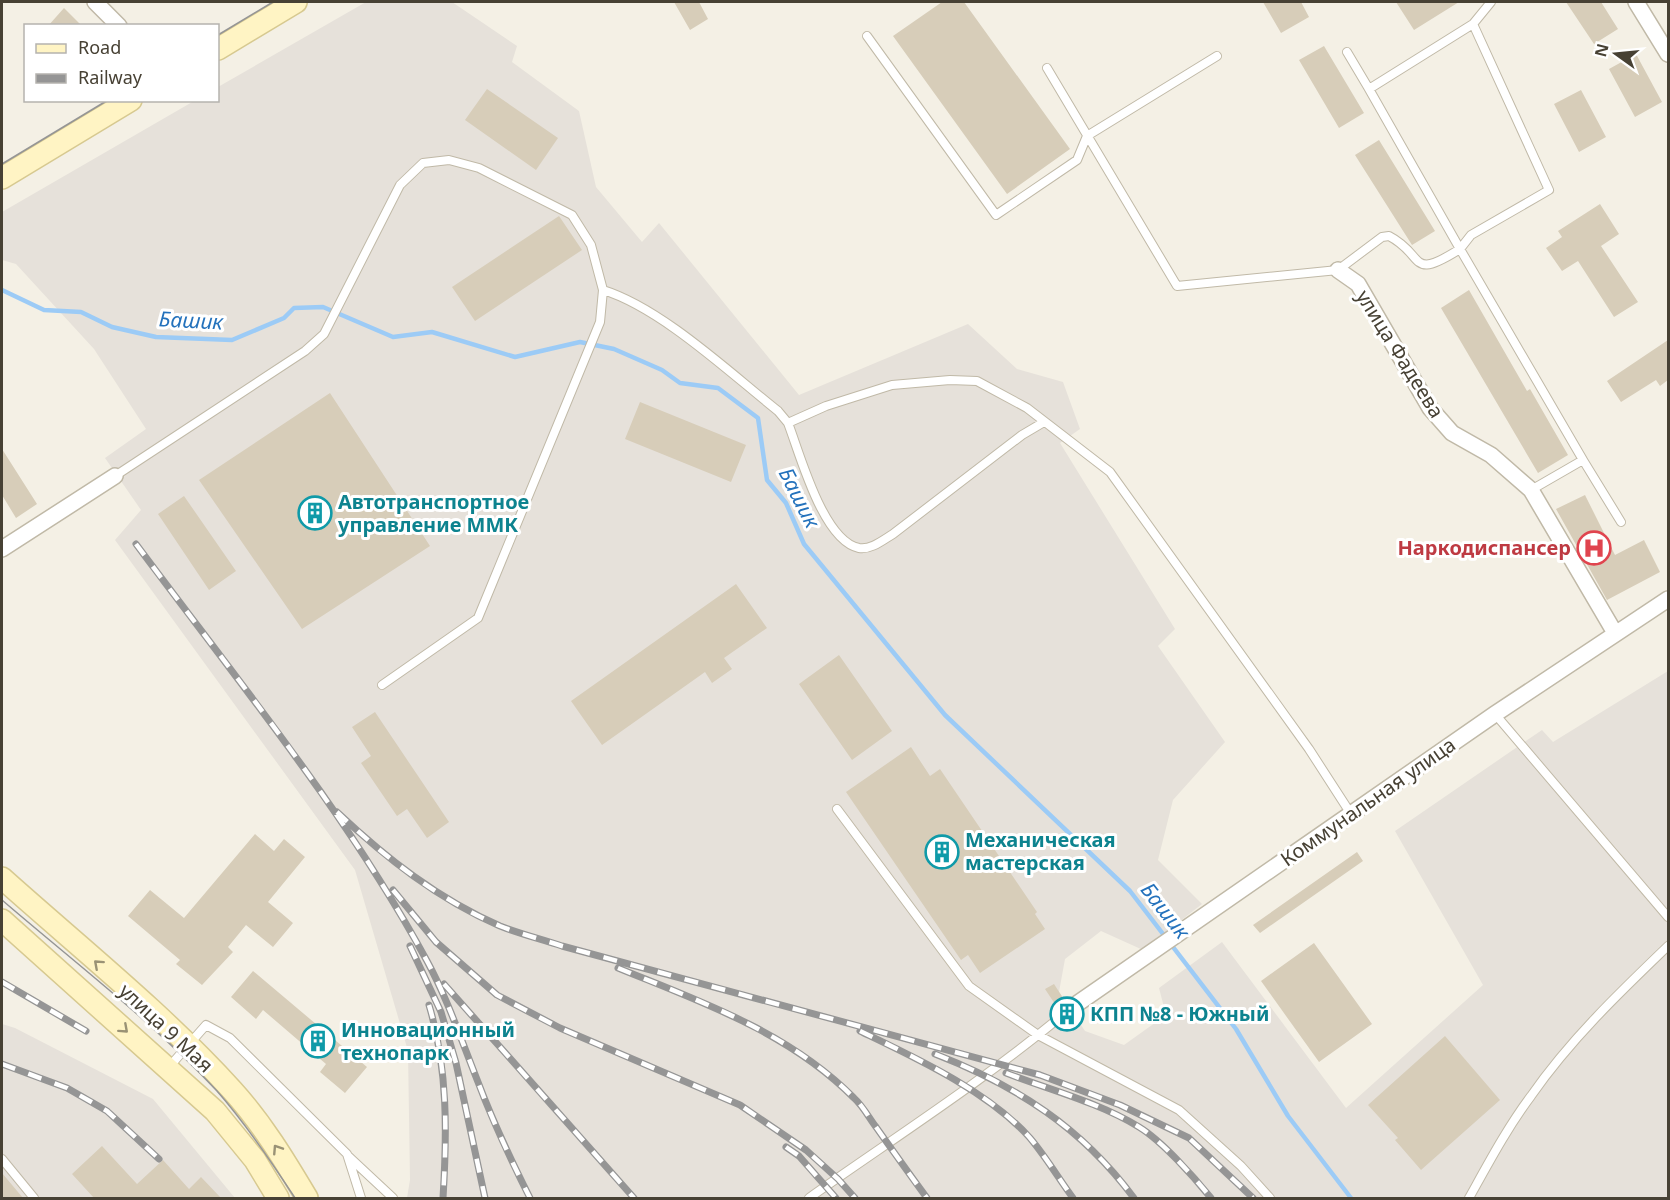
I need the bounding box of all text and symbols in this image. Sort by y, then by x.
legend [24,24,219,102]
north arrow [1586,24,1646,84]
text: Road [78,35,121,59]
text: N [1589,41,1614,59]
text: Railway [78,65,143,89]
street label: улица Фадеева [1350,285,1451,423]
water label: Башик [158,304,225,336]
water label: Башик [773,463,828,534]
place label: Автотранспортное управление ММК [337,488,529,538]
building icon: Автотранспортное управление ММК [297,495,333,531]
hospital icon: Наркодиспансер [1576,530,1612,566]
place label: Наркодиспансер [1397,534,1571,561]
street label: Коммунальная улица [1275,731,1461,872]
place label: Механическая мастерская [965,826,1116,876]
building icon: Механическая мастерская [924,834,960,870]
water label: Башик [1135,876,1197,945]
one-way arrow [94,960,104,971]
street label: улица 9 Мая [113,977,219,1078]
building icon: КПП №8 - Южный [1049,996,1085,1032]
place label: КПП №8 - Южный [1090,1000,1269,1027]
place label: Инновационный технопарк [341,1016,515,1066]
one-way arrow [117,1022,128,1033]
building icon: Инновационный технопарк [300,1023,336,1059]
one-way arrow [273,1144,284,1155]

